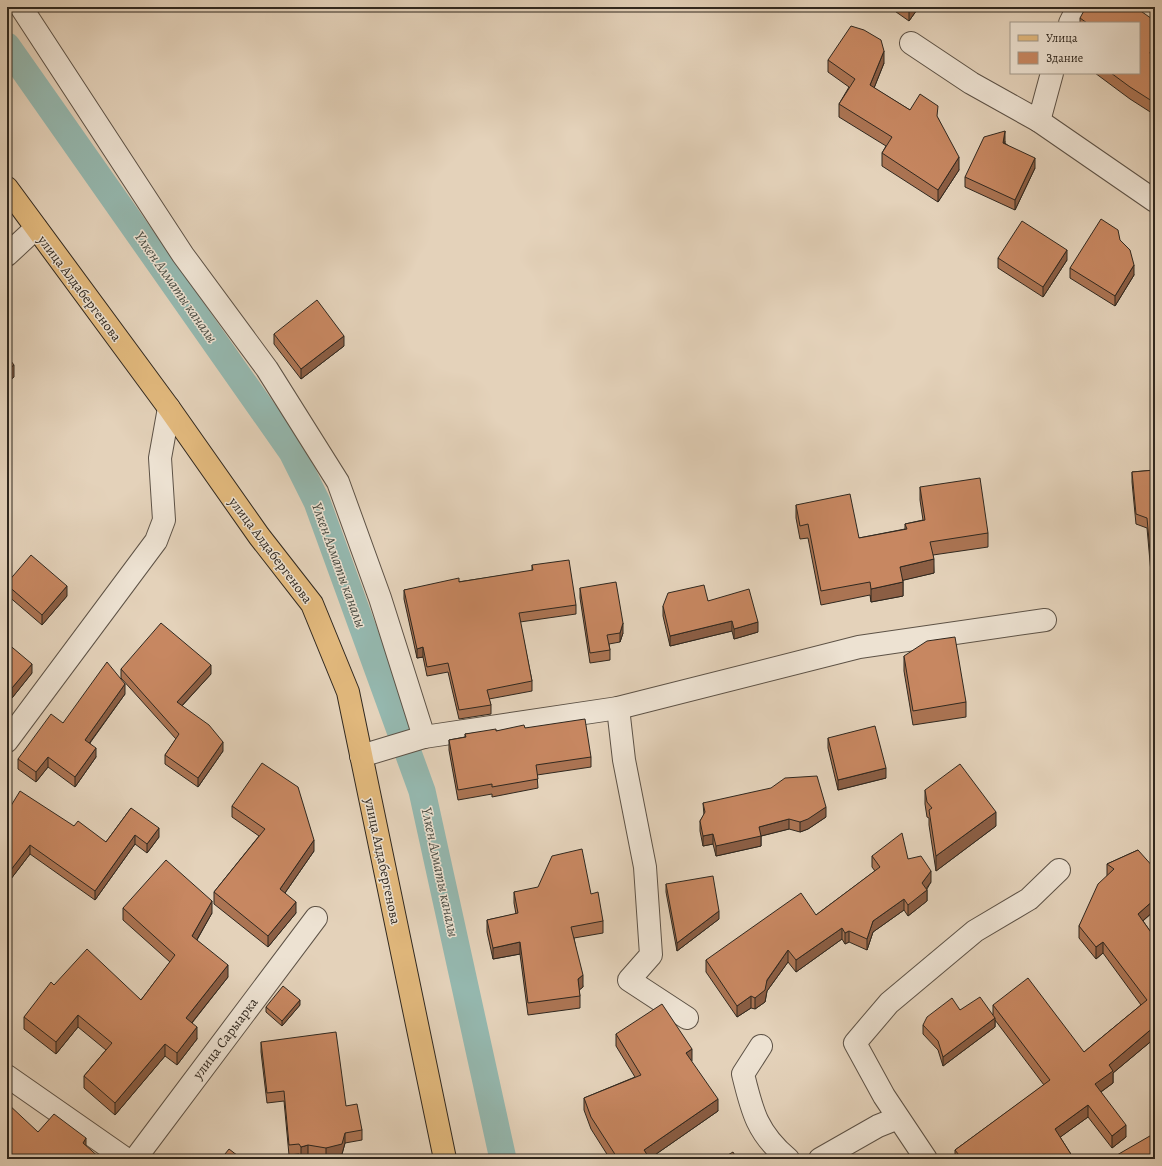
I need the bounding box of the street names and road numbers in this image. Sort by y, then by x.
street label: улица Алдабергенова [33,230,126,346]
street label: улица Алдабергенова [224,492,317,608]
street label: улица Алдабергенова [360,795,405,927]
street label: улица Сарыарка [188,993,263,1084]

